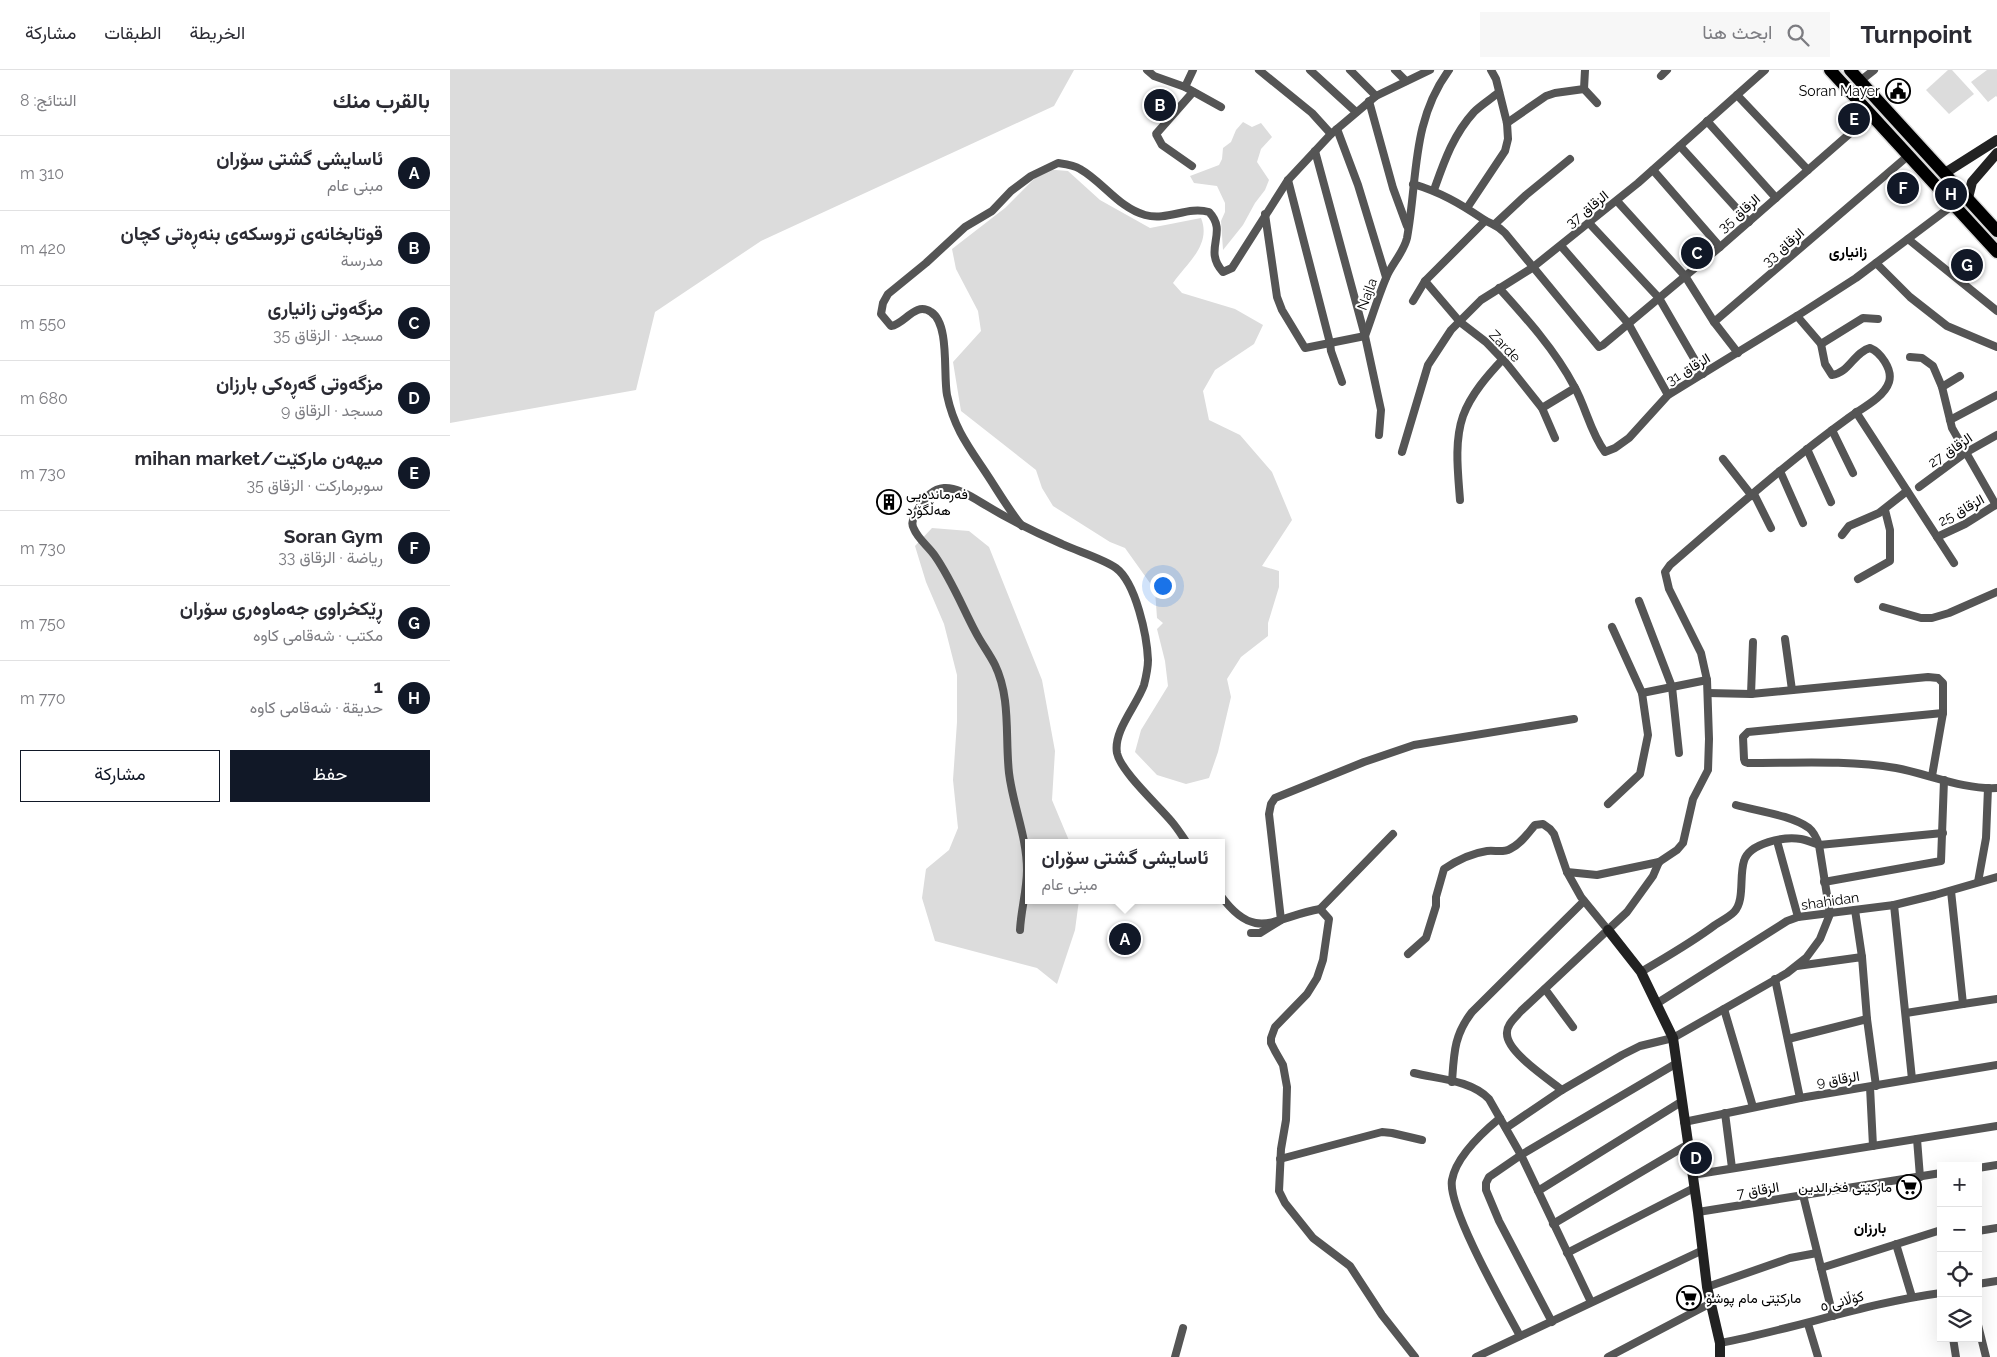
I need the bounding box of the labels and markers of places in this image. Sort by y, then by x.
public building icon: Soran Mayer [1885,78,1911,104]
place label: Soran Mayer [1799,83,1880,99]
pin: B [1144,86,1176,124]
pin: E [1838,100,1870,138]
pin: F [1887,169,1919,207]
pin: H [1935,175,1967,213]
pin: C [1681,234,1713,272]
pin: G [1951,246,1983,284]
place label: فەرماندەیی هەڵگۆرد [906,486,968,519]
building icon: فەرماندەیی هەڵگۆرد [876,489,902,515]
pin: A [1109,920,1141,958]
pin: D [1680,1139,1712,1177]
supermarket icon: مارکێتی فخرالدین [1896,1174,1922,1200]
place label: مارکێتی فخرالدین [1798,1179,1892,1196]
supermarket icon: مارکێتی مام پوشۆ [1676,1285,1702,1311]
place label: مارکێتی مام پوشۆ [1706,1290,1801,1308]

